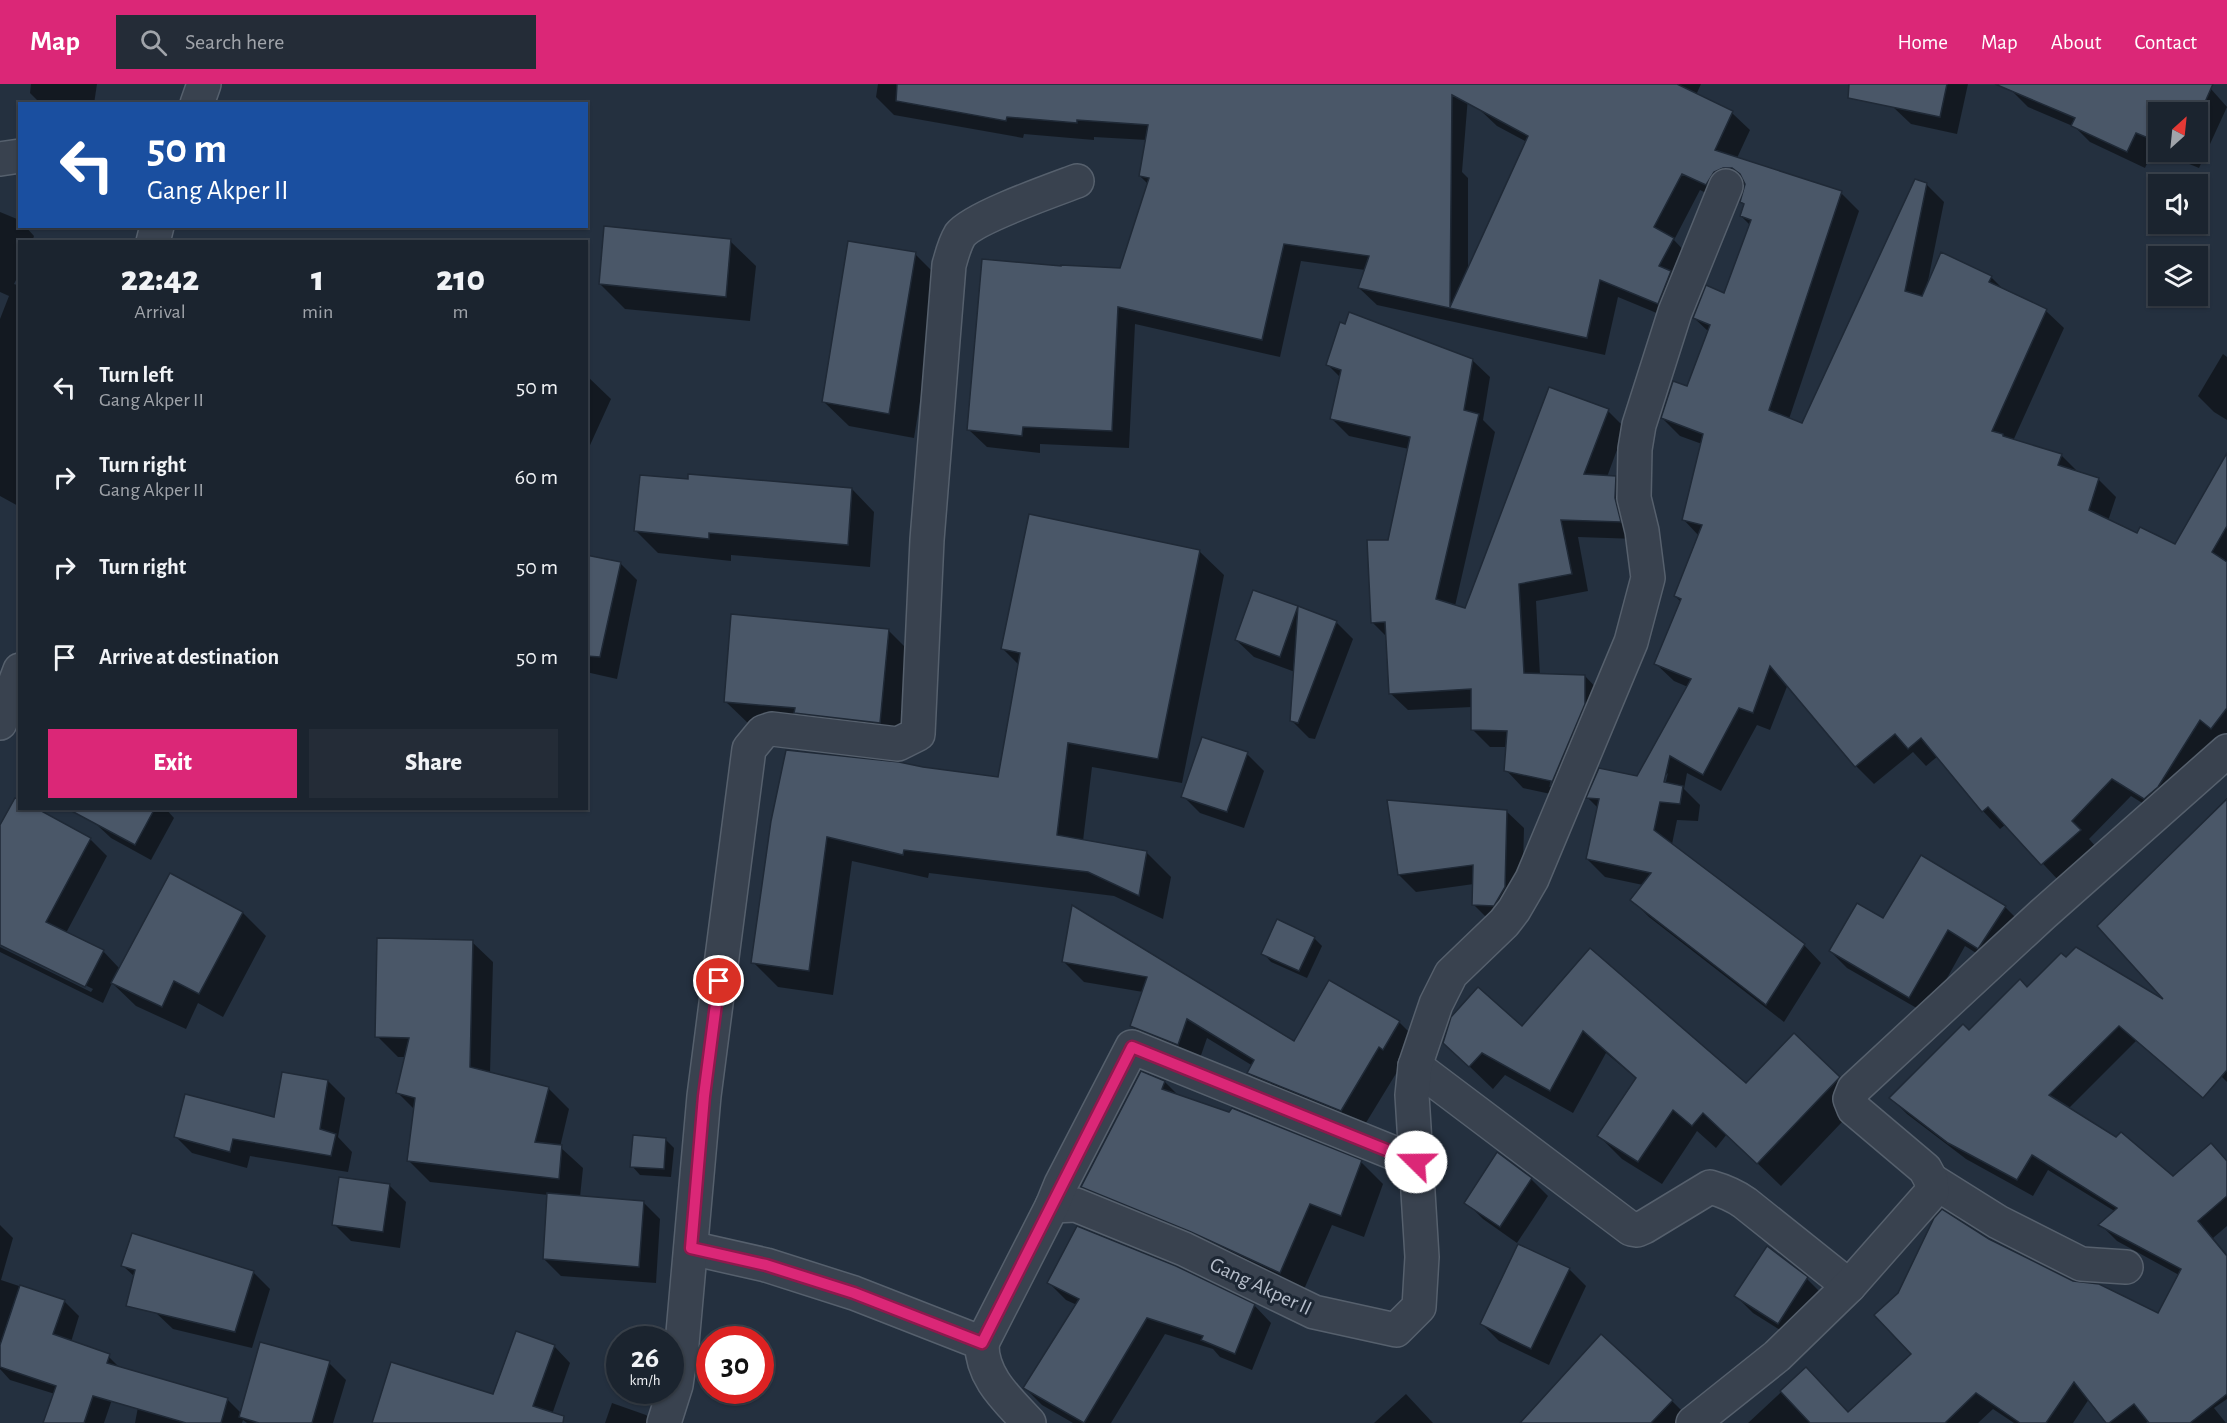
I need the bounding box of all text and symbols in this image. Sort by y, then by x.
search box [116,15,536,69]
icon: search [137,26,170,59]
text: Map [30,28,80,56]
text: Search here [185,31,284,53]
text: Home [1897,32,1948,53]
text: Map [1981,32,2018,53]
text: About [2051,32,2101,53]
text: Contact [2134,32,2197,53]
north arrow [2148,102,2208,162]
map controls [2148,102,2208,306]
icon: left [48,126,126,204]
text: 50 m [147,128,227,170]
button: sound [2148,174,2208,234]
text: Gang Akper II [147,177,288,204]
button: layers [2148,246,2208,306]
text: 22:42 [121,261,199,297]
text: 1 [311,261,324,297]
text: 210 [436,261,485,297]
text: Arrival [134,302,186,322]
text: min [302,302,333,322]
text: m [453,302,469,322]
text: Turn left [99,364,173,386]
icon: left [48,371,81,404]
text: 50 m [516,376,558,398]
text: Gang Akper II [99,390,204,410]
text: Turn right [99,454,186,476]
icon: right [48,461,81,494]
text: 60 m [515,466,558,488]
text: Gang Akper II [99,480,204,500]
icon: right [48,551,81,584]
text: Turn right [99,556,186,578]
text: 50 m [516,556,558,578]
icon: arrive [48,641,81,674]
text: Arrive at destination [99,646,279,668]
text: 50 m [516,646,558,668]
button: Exit [48,729,297,798]
button: Share [309,729,558,798]
pin [693,955,744,1006]
icon: arrive [702,964,735,997]
position arrow [1384,1130,1448,1194]
street label: Gang Akper II [1207,1254,1315,1319]
speed limit sign: 30 [696,1326,774,1404]
text: 26 [631,1343,659,1373]
text: km/h [630,1373,660,1388]

